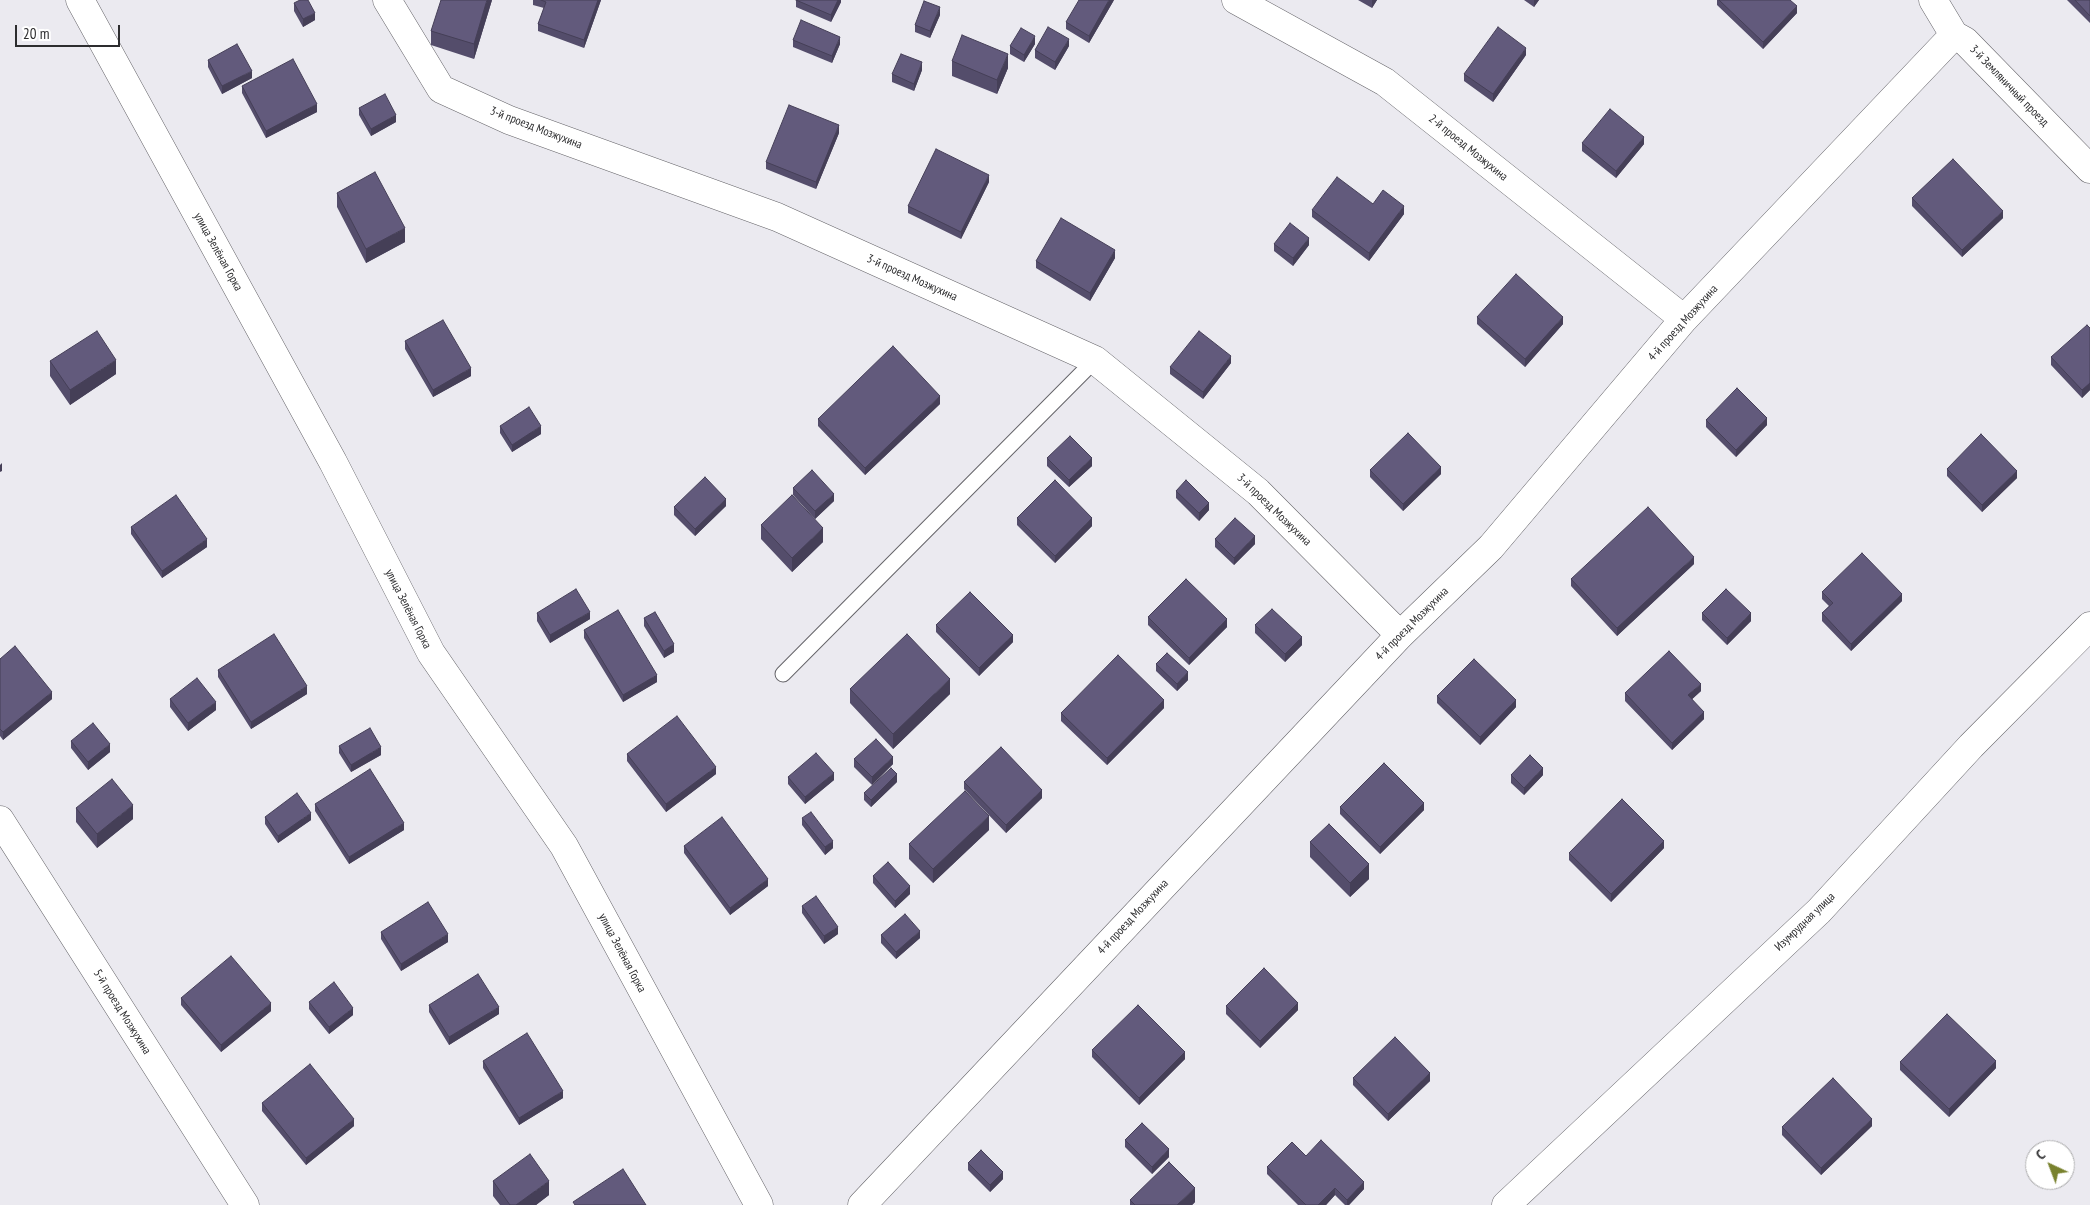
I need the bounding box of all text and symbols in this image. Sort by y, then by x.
scale bar [18,15,122,47]
text: 20 m [23,24,49,43]
street label: 3-й Земляничный проезд [1967,42,2051,130]
street label: 3-й проезд Мозжухина [488,104,584,152]
street label: 2-й проезд Мозжухина [1426,112,1510,184]
street label: улица Зелёная Горка [191,210,245,294]
street label: 3-й проезд Мозжухина [865,252,959,304]
street label: 4-й проезд Мозжухина [1645,282,1721,364]
street label: 3-й проезд Мозжухина [1234,471,1314,549]
street label: улица Зелёная Горка [382,567,434,651]
street label: 4-й проезд Мозжухина [1372,584,1452,664]
street label: 4-й проезд Мозжухина [1094,876,1172,958]
street label: Изумрудная улица [1772,890,1838,954]
street label: улица Зелёная Горка [595,911,649,995]
street label: 5-й проезд Мозжухина [90,967,154,1057]
north arrow [2025,1140,2075,1190]
text: С [2032,1146,2049,1164]

